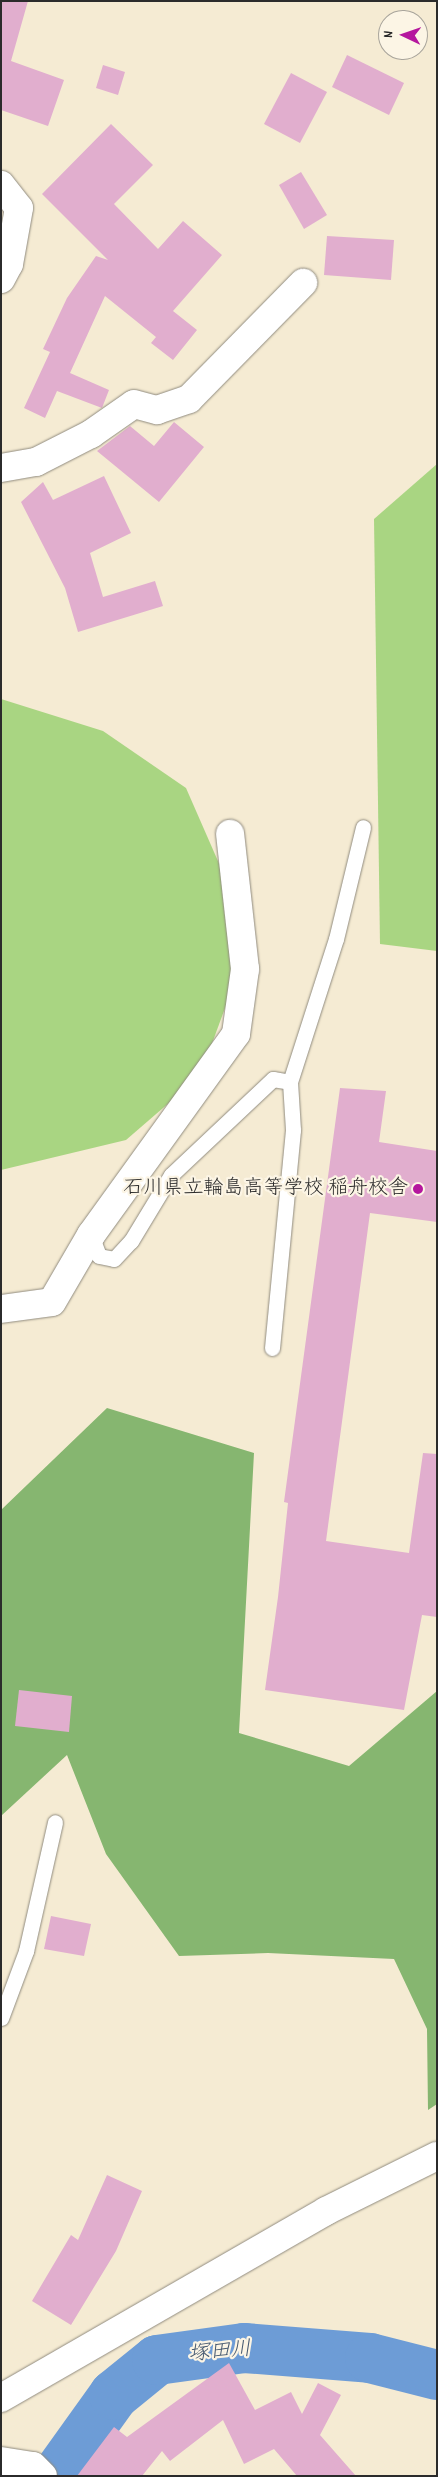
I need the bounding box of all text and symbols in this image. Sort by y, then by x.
north arrow [378,10,428,60]
text: N [379,30,399,38]
place label: 石川県立輪島高等学校 稲舟校舎 [123,1177,408,1201]
marker: 石川県立輪島高等学校 稲舟校舎 [412,1183,424,1195]
water label: 塚田川 [188,2338,252,2368]

